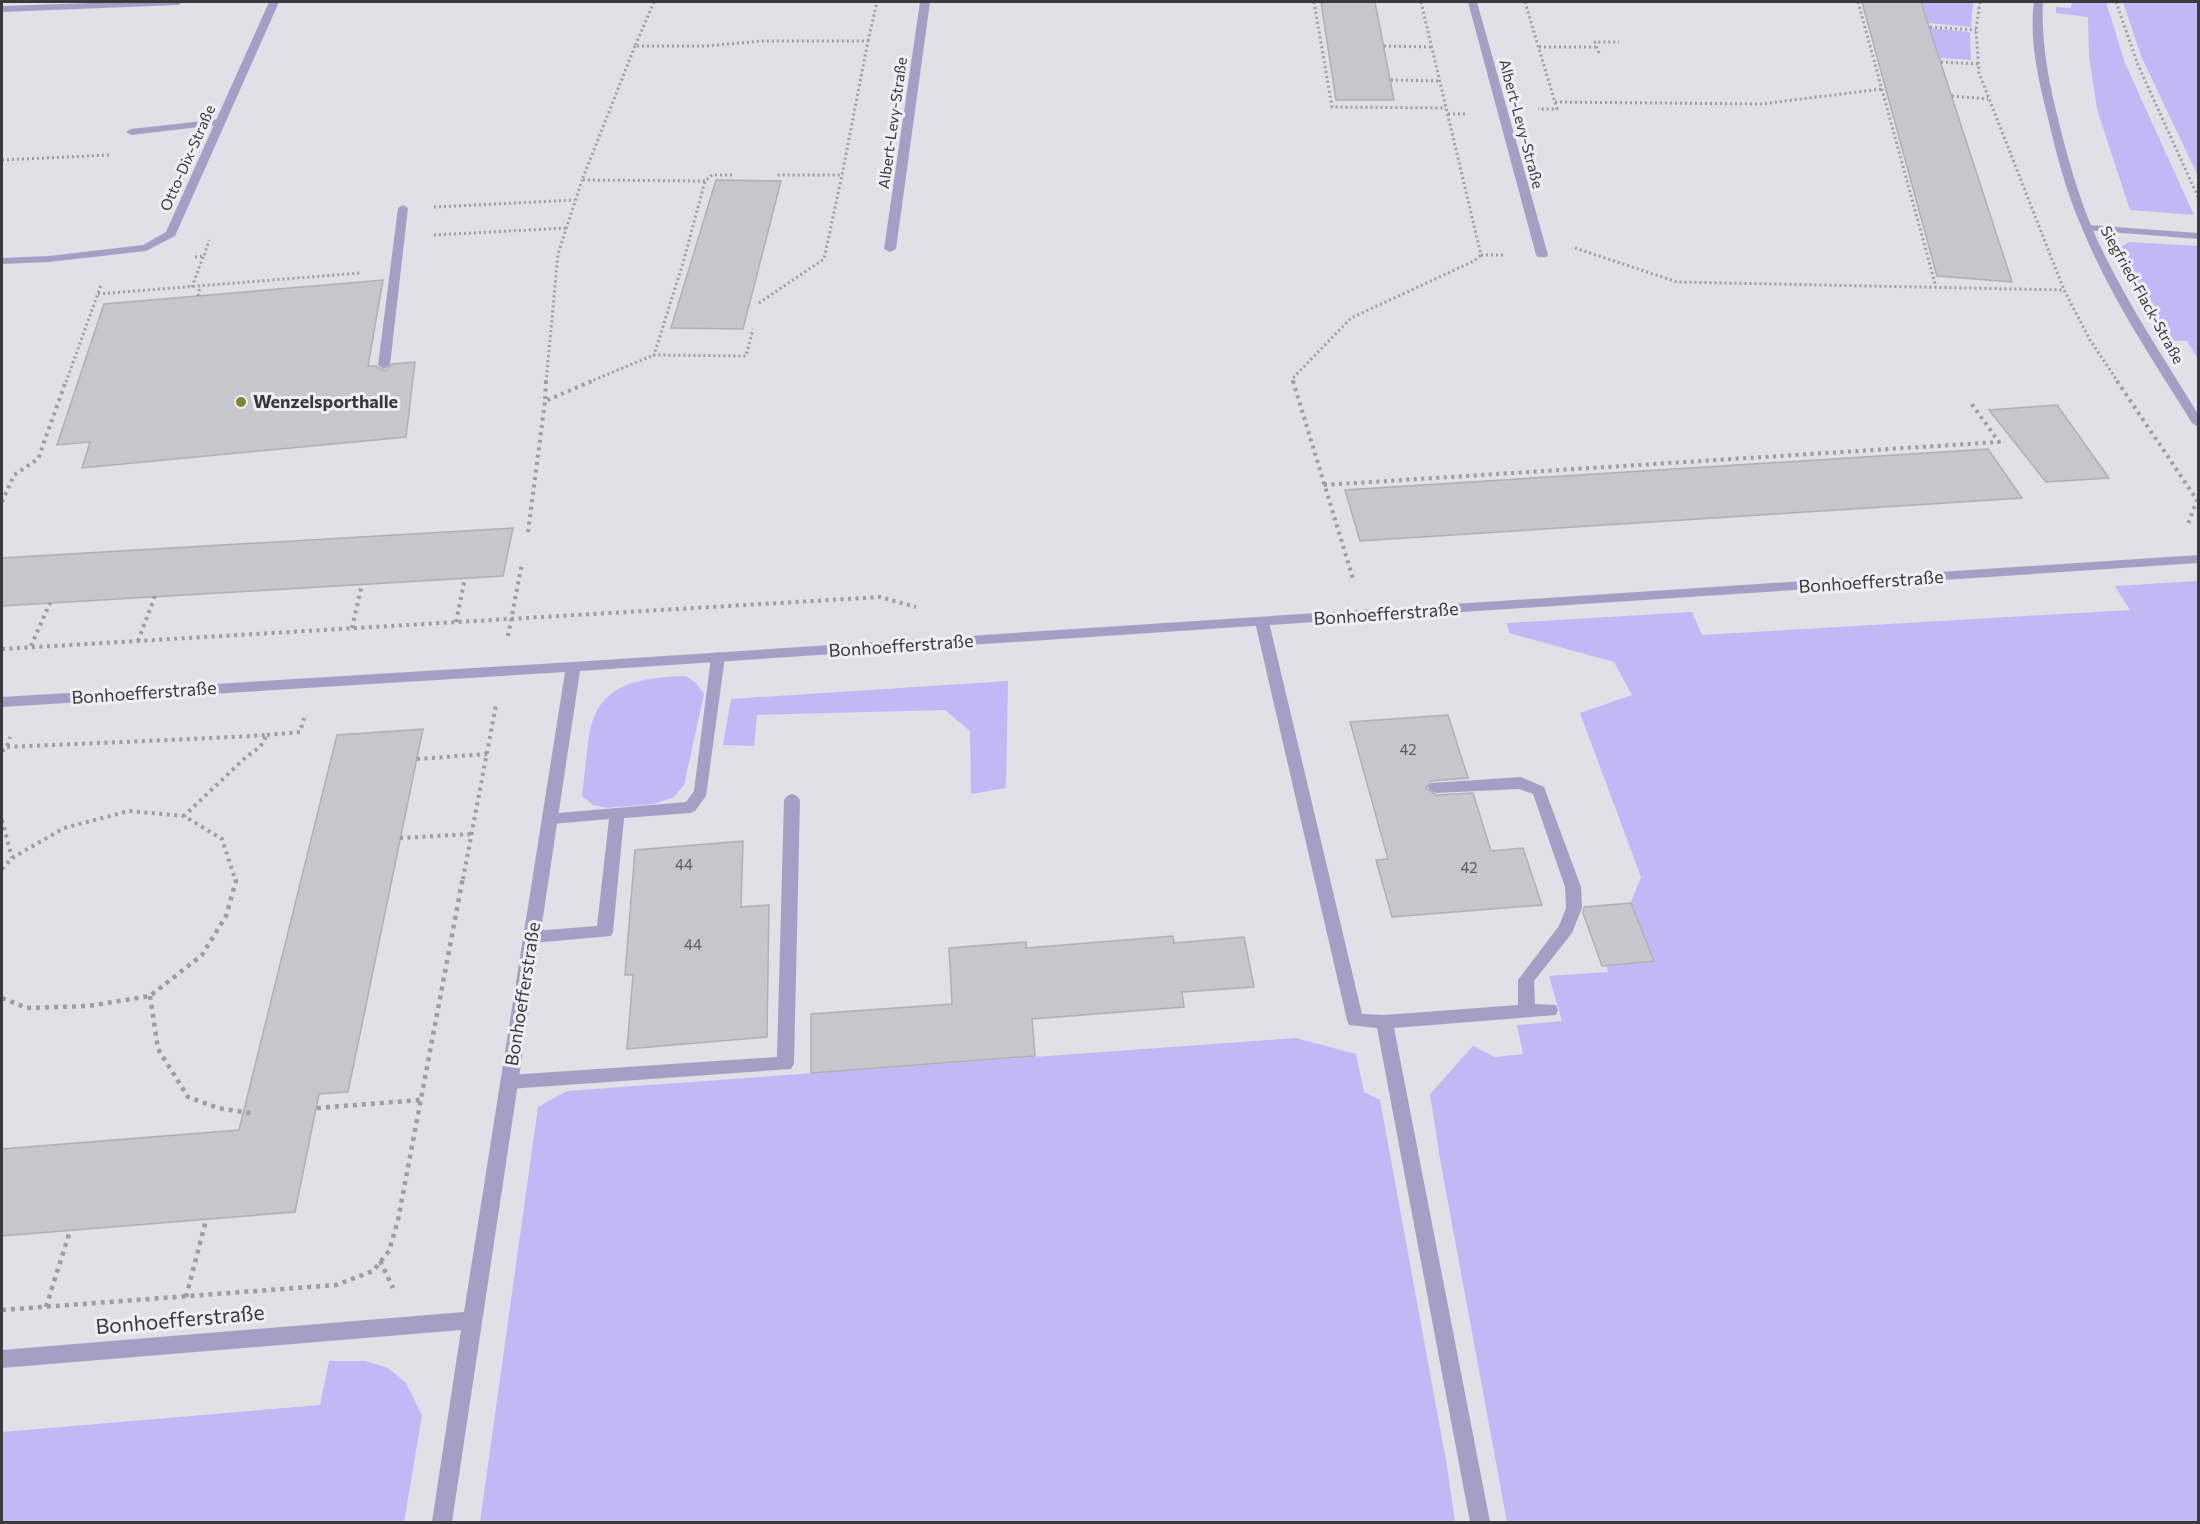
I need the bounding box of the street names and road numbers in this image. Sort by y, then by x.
street label: Albert-Levy-Straße [874,56,910,190]
street label: Albert-Levy-Straße [1496,57,1548,190]
street label: Otto-Dix-Straße [156,102,219,213]
street label: Siegfried-Flack-Straße [2097,222,2188,367]
street label: Bonhoefferstraße [1798,565,1944,597]
street label: Bonhoefferstraße [1313,597,1459,629]
street label: Bonhoefferstraße [828,629,974,661]
street label: Bonhoefferstraße [71,676,217,708]
street label: Bonhoefferstraße [500,920,544,1067]
street label: Bonhoefferstraße [94,1299,265,1338]

